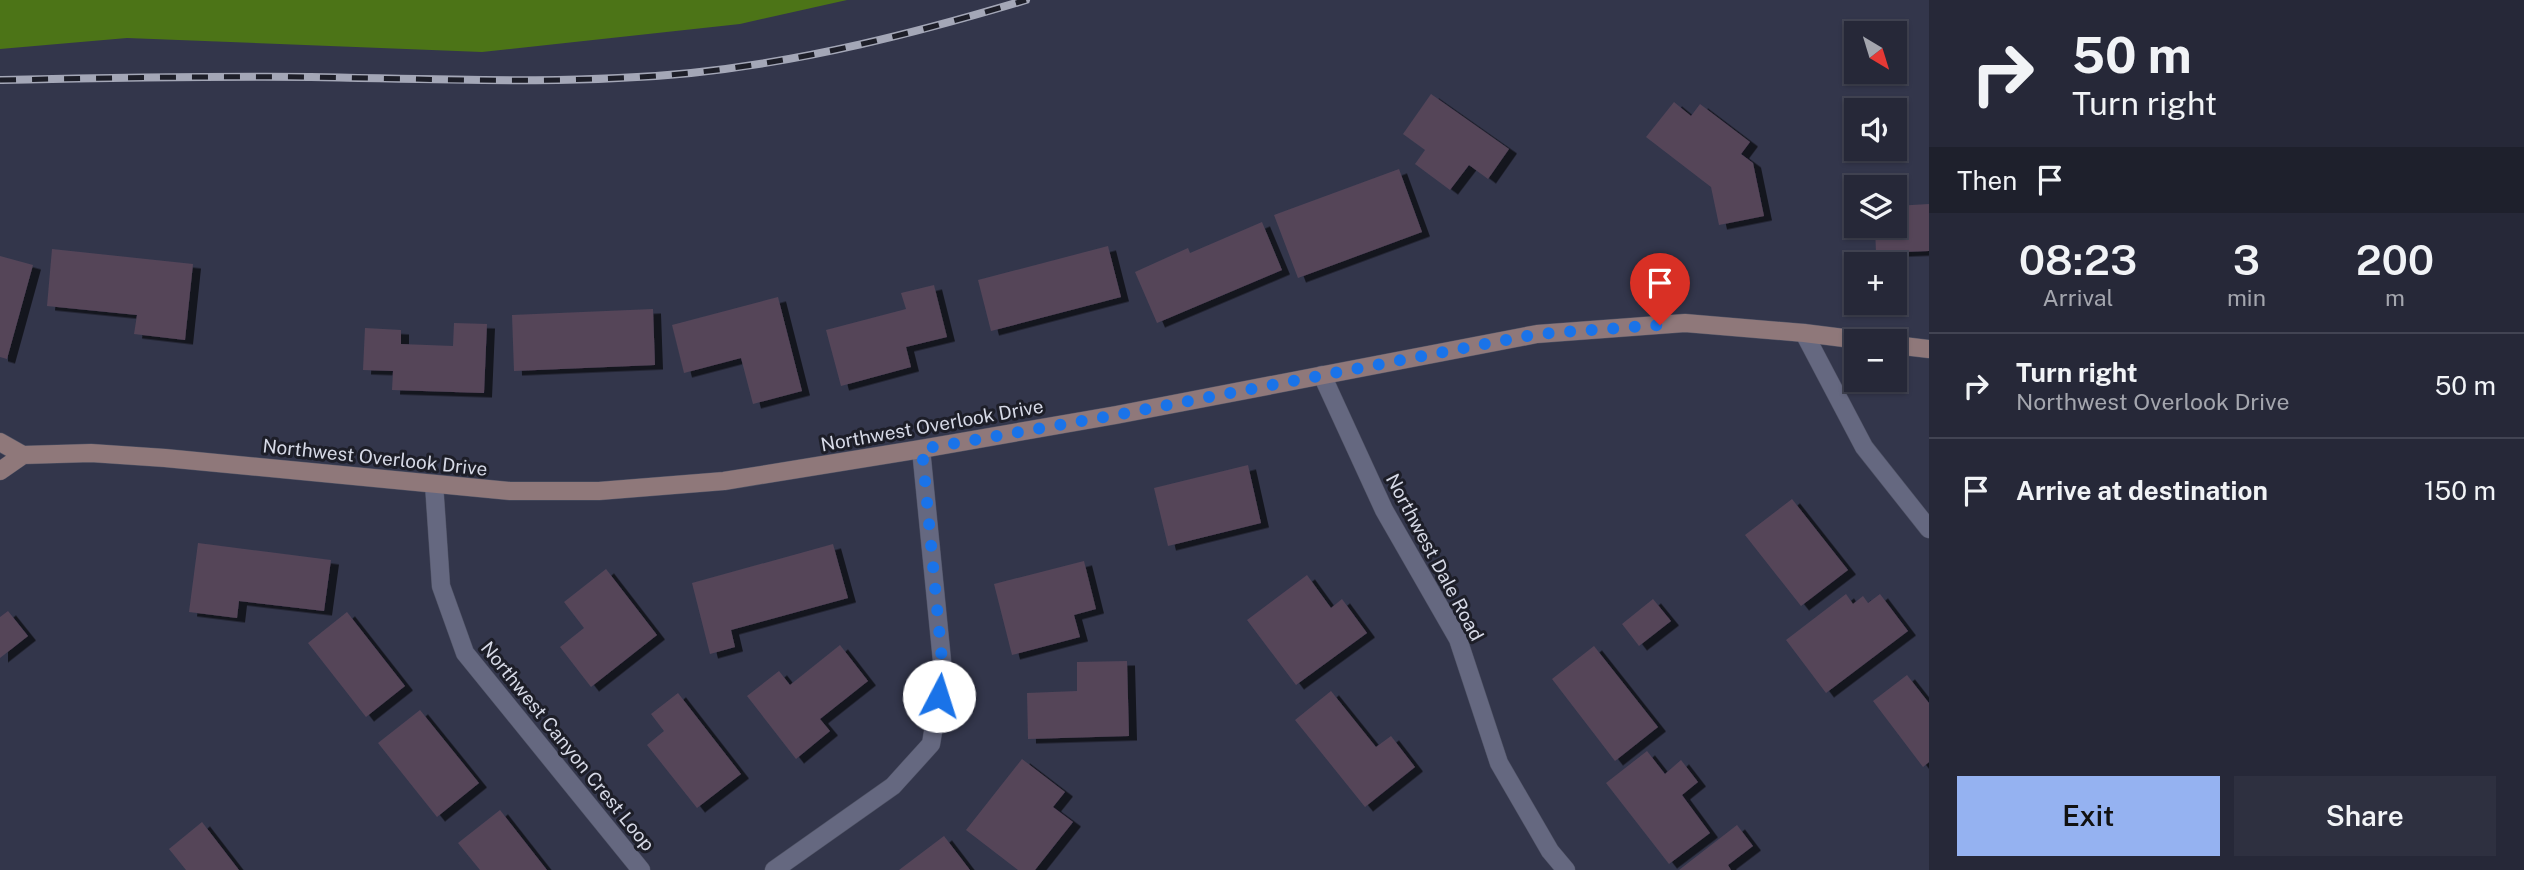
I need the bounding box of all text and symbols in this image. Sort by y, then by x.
north arrow [1844,21,1908,84]
map controls [1844,21,1907,392]
text: 50 m [2072,26,2192,84]
icon: right [1957,28,2048,119]
text: Turn right [2072,85,2217,122]
button: sound [1844,98,1907,161]
icon: arrive [2031,161,2069,199]
text: Then [1957,165,2017,196]
button: layers [1844,175,1907,238]
text: 08:23 [2019,235,2137,284]
text: 3 [2233,235,2260,284]
text: 200 [2356,235,2434,284]
button: + [1844,252,1907,315]
pin [1630,253,1690,325]
icon: arrive [1641,264,1679,302]
text: Arrival [2042,284,2113,311]
text: min [2227,284,2266,311]
text: m [2385,284,2405,311]
button: − [1844,329,1907,392]
text: Turn right [2016,357,2138,388]
icon: right [1957,367,1995,405]
text: 50 m [2435,370,2496,401]
text: Northwest Overlook Drive [2016,388,2289,415]
street label: Northwest Overlook Drive [819,395,1045,455]
street label: Northwest Overlook Drive [262,434,488,480]
street label: Northwest Dale Road [1382,470,1488,644]
icon: arrive [1957,472,1995,510]
text: Arrive at destination [2016,475,2268,506]
text: 150 m [2424,475,2496,506]
street label: Northwest Canyon Crest Loop [477,637,659,855]
position arrow [902,659,976,733]
button: Exit [1957,776,2220,856]
button: Share [2234,776,2496,856]

